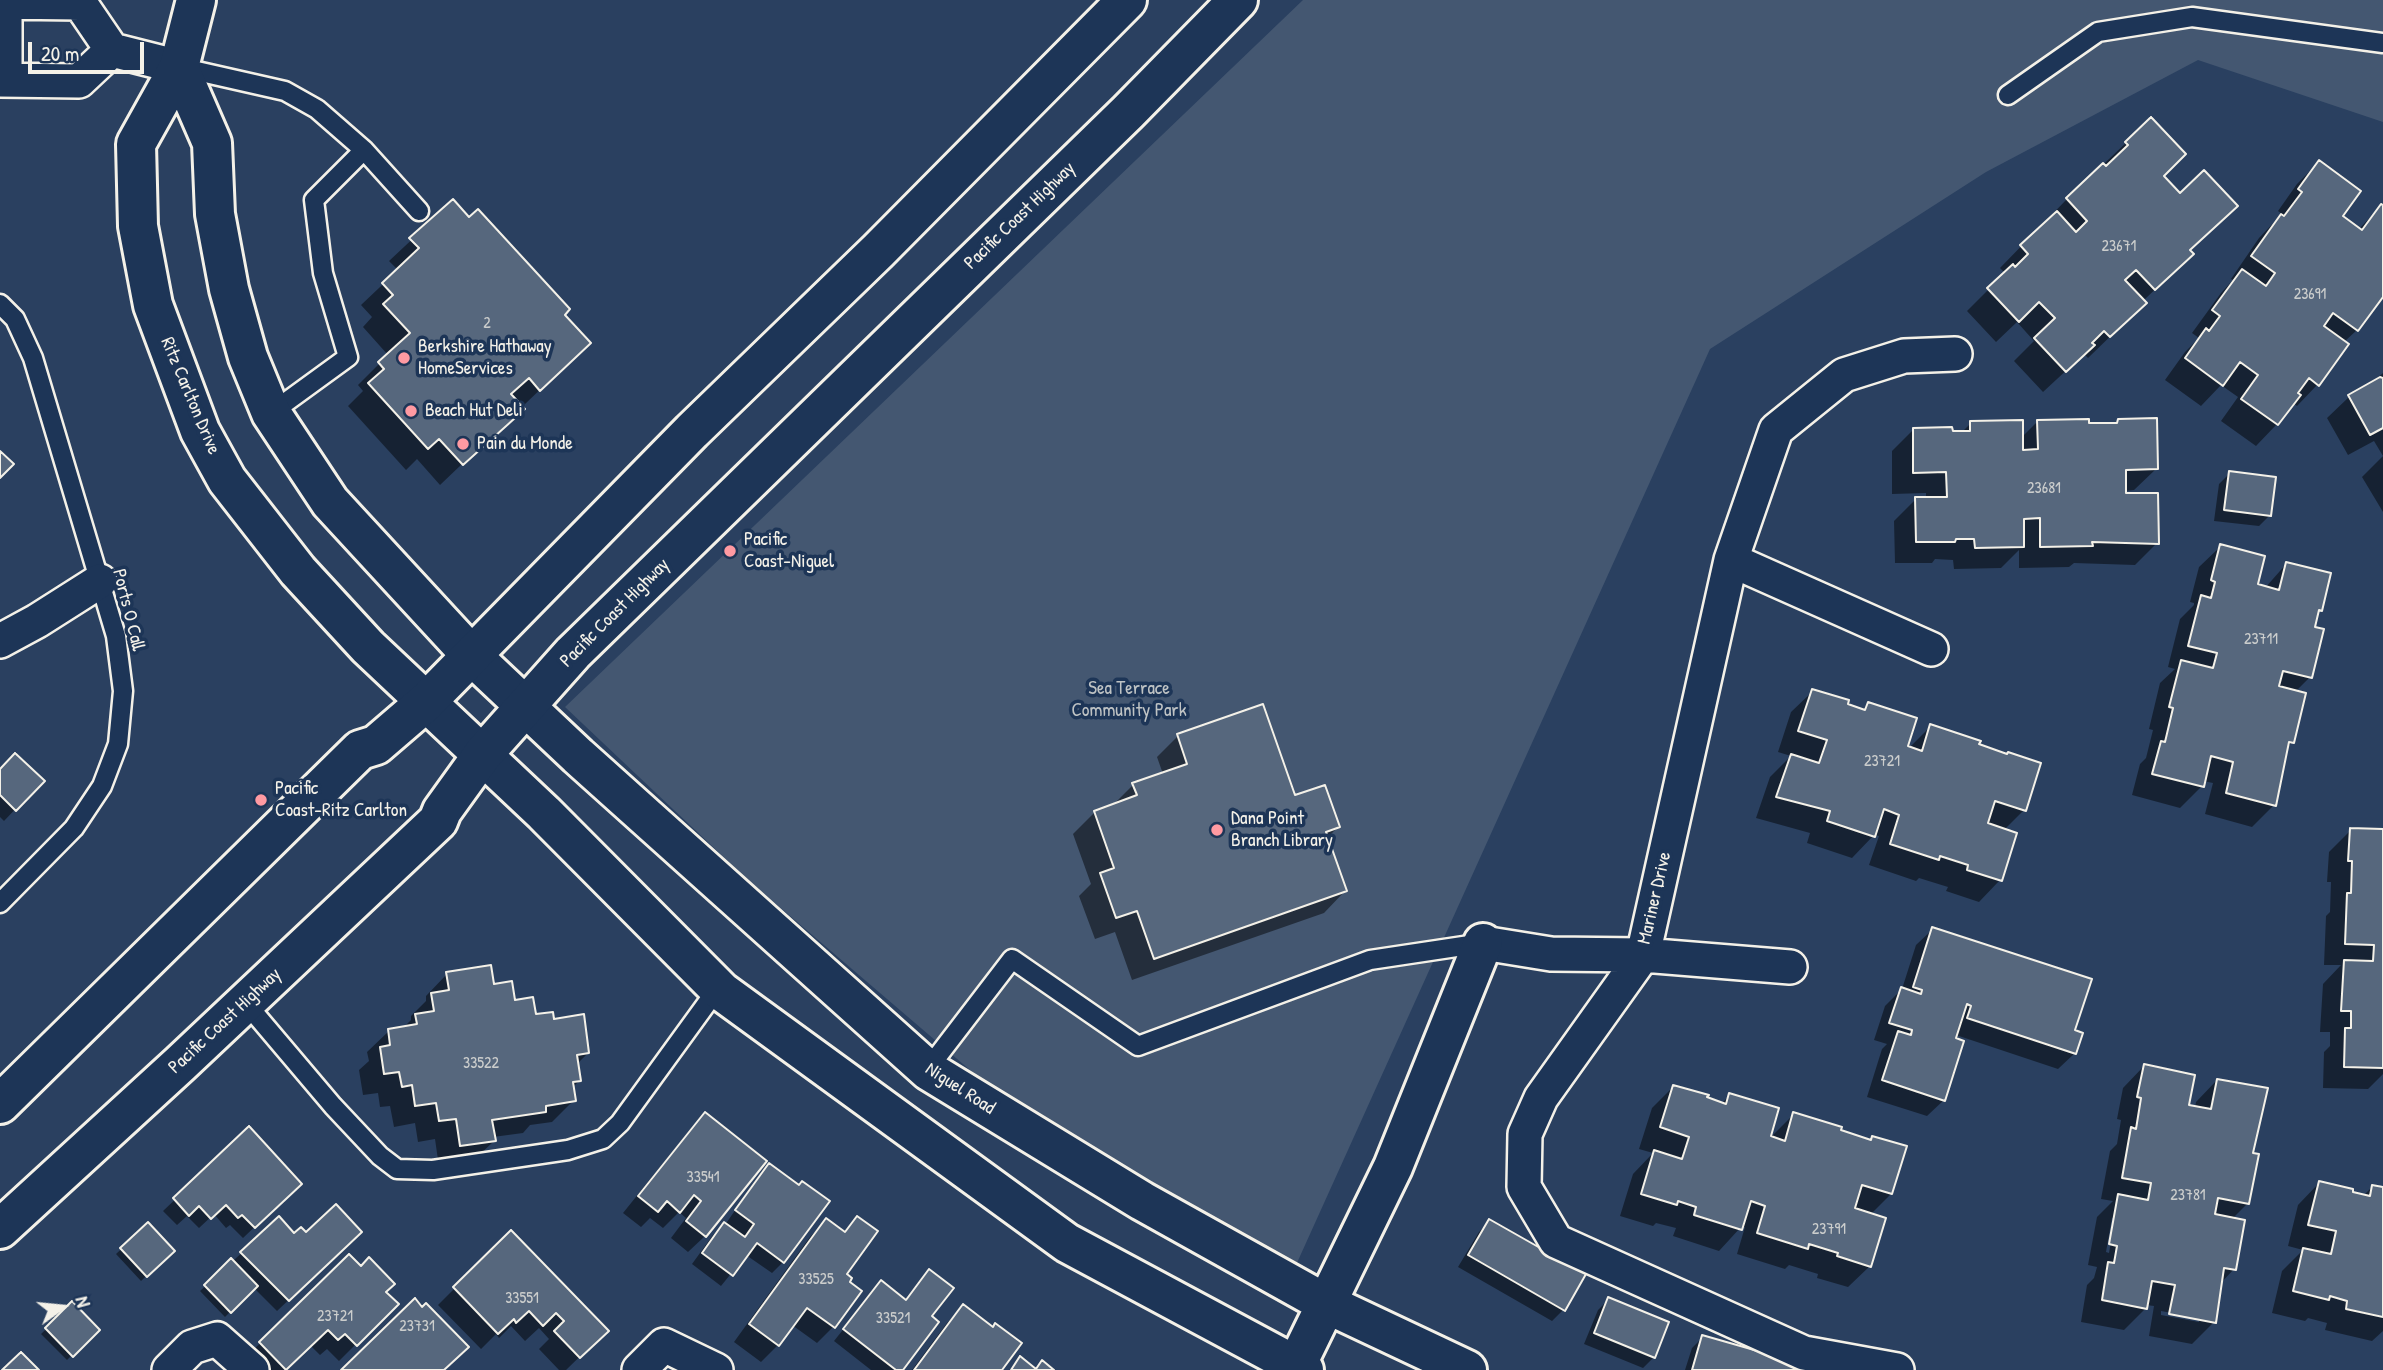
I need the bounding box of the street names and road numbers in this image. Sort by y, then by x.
street label: Pacific Coast Highway [960,157,1080,275]
street label: Ritz Carlton Drive [155,334,225,458]
street label: Pacific Coast Highway [556,554,674,672]
street label: Ports O Call [107,567,149,653]
street label: Mariner Drive [1633,850,1677,946]
street label: Pacific Coast Highway [164,963,286,1079]
street label: Niguel Road [921,1058,999,1120]

